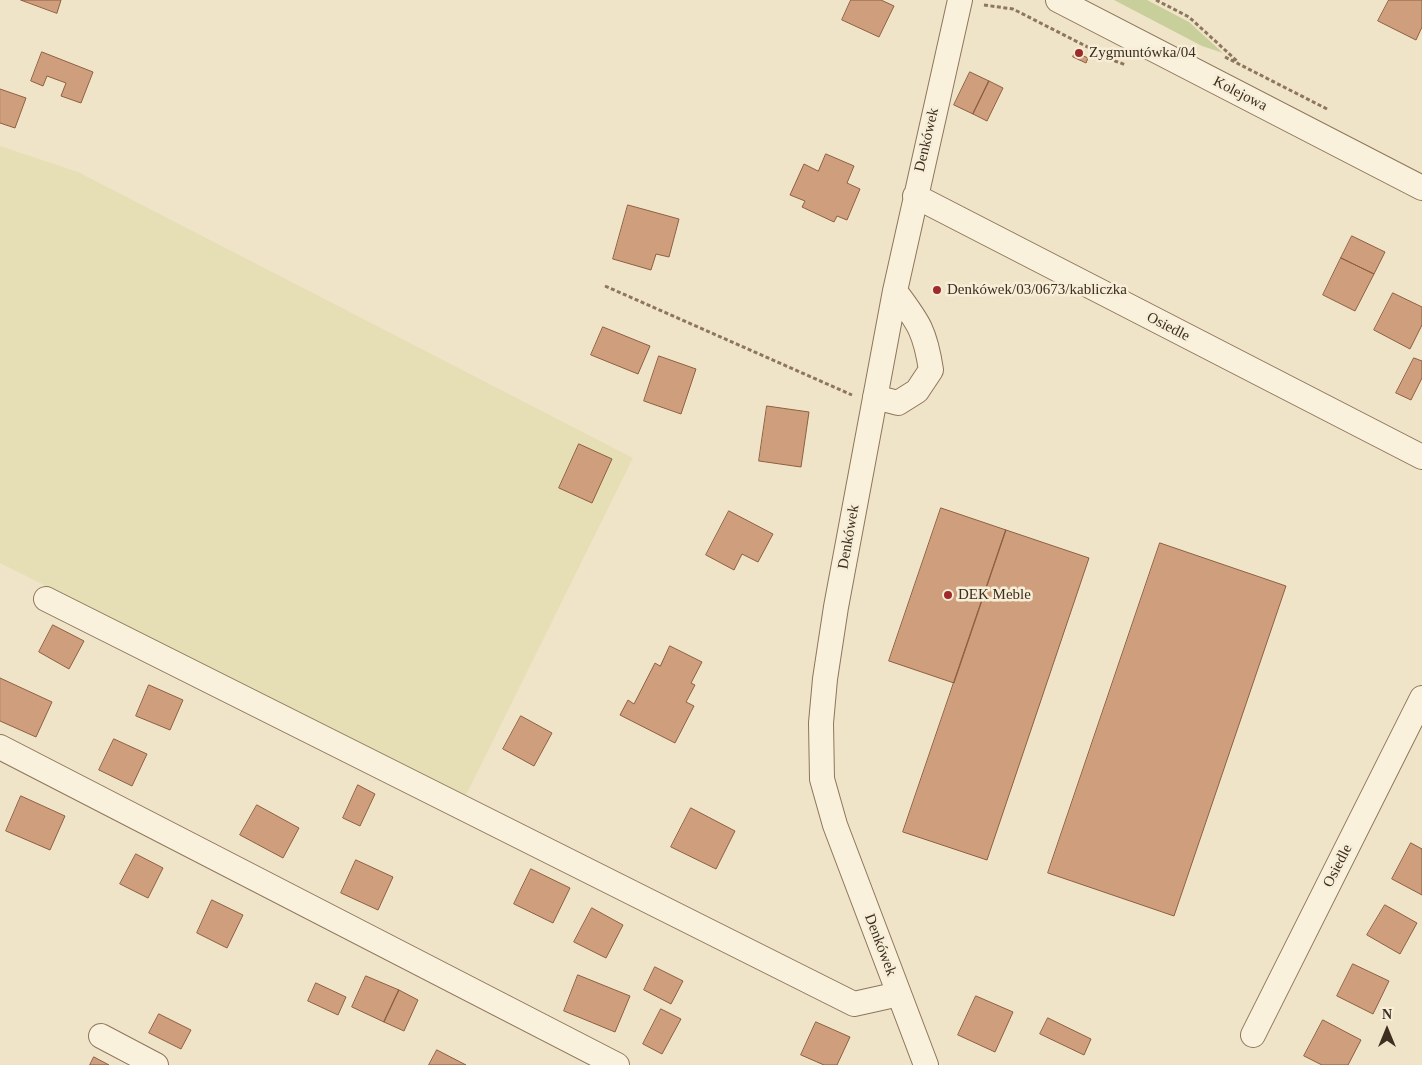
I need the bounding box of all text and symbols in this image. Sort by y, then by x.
place label: Zygmuntówka/04 [1089,44,1196,62]
marker: Zygmuntówka/04 [1073,47,1085,59]
street label: Kolejowa [1210,73,1270,115]
street label: Denkówek [911,106,943,174]
place label: Denkówek/03/0673/kabliczka [947,281,1127,299]
marker: Denkówek/03/0673/kabliczka [931,284,943,296]
street label: Osiedle [1144,309,1192,345]
street label: Denkówek [834,503,864,571]
place label: DEK Meble [958,586,1031,604]
marker: DEK Meble [942,589,954,601]
street label: Osiedle [1320,842,1356,890]
street label: Denkówek [860,911,900,979]
north arrow [1362,1005,1412,1055]
text: N [1382,1007,1392,1022]

